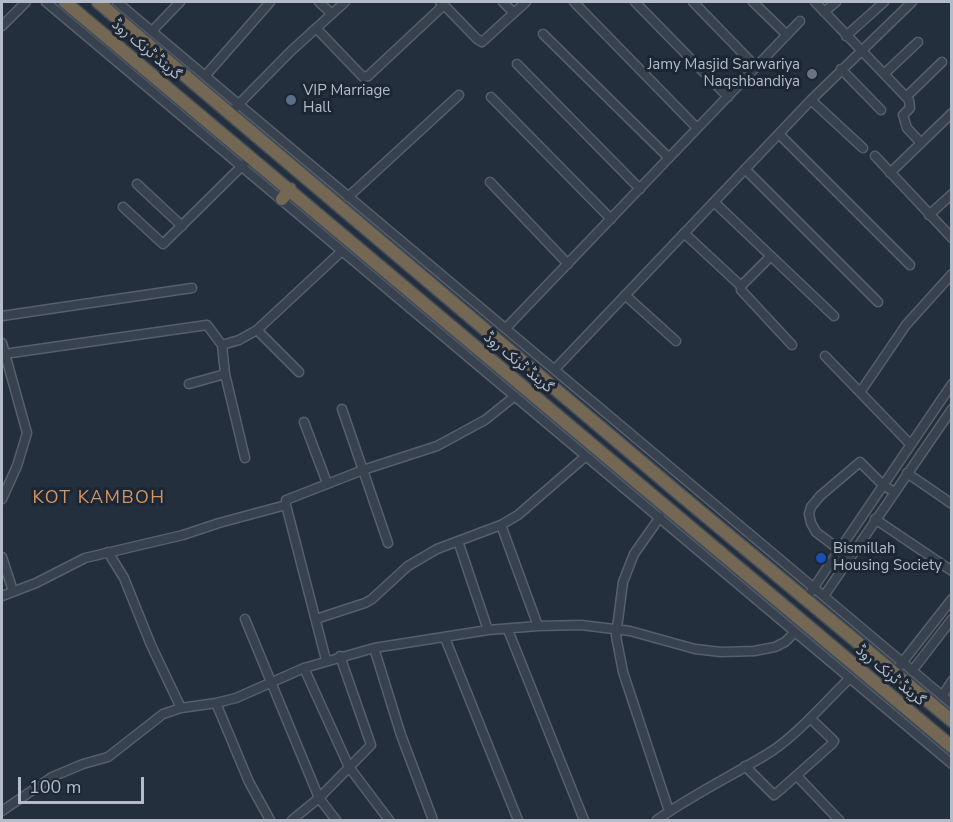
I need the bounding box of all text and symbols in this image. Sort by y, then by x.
street label: گرینڈ ٹرنک روڈ [108,16,184,84]
place label: Jamy Masjid Sarwariya Naqshbandiya [647,56,800,91]
marker: Jamy Masjid Sarwariya Naqshbandiya [805,67,819,81]
place label: VIP Marriage Hall [303,82,390,117]
marker: VIP Marriage Hall [284,93,298,107]
street label: گرینڈ ٹرنک روڈ [480,329,556,397]
district label: KOT KAMBOH [32,488,166,510]
place label: Bismillah Housing Society [833,540,942,575]
marker: Bismillah Housing Society [814,551,828,565]
street label: گرینڈ ٹرنک روڈ [852,642,928,710]
scale bar [21,765,147,803]
text: 100 m [29,775,81,799]

